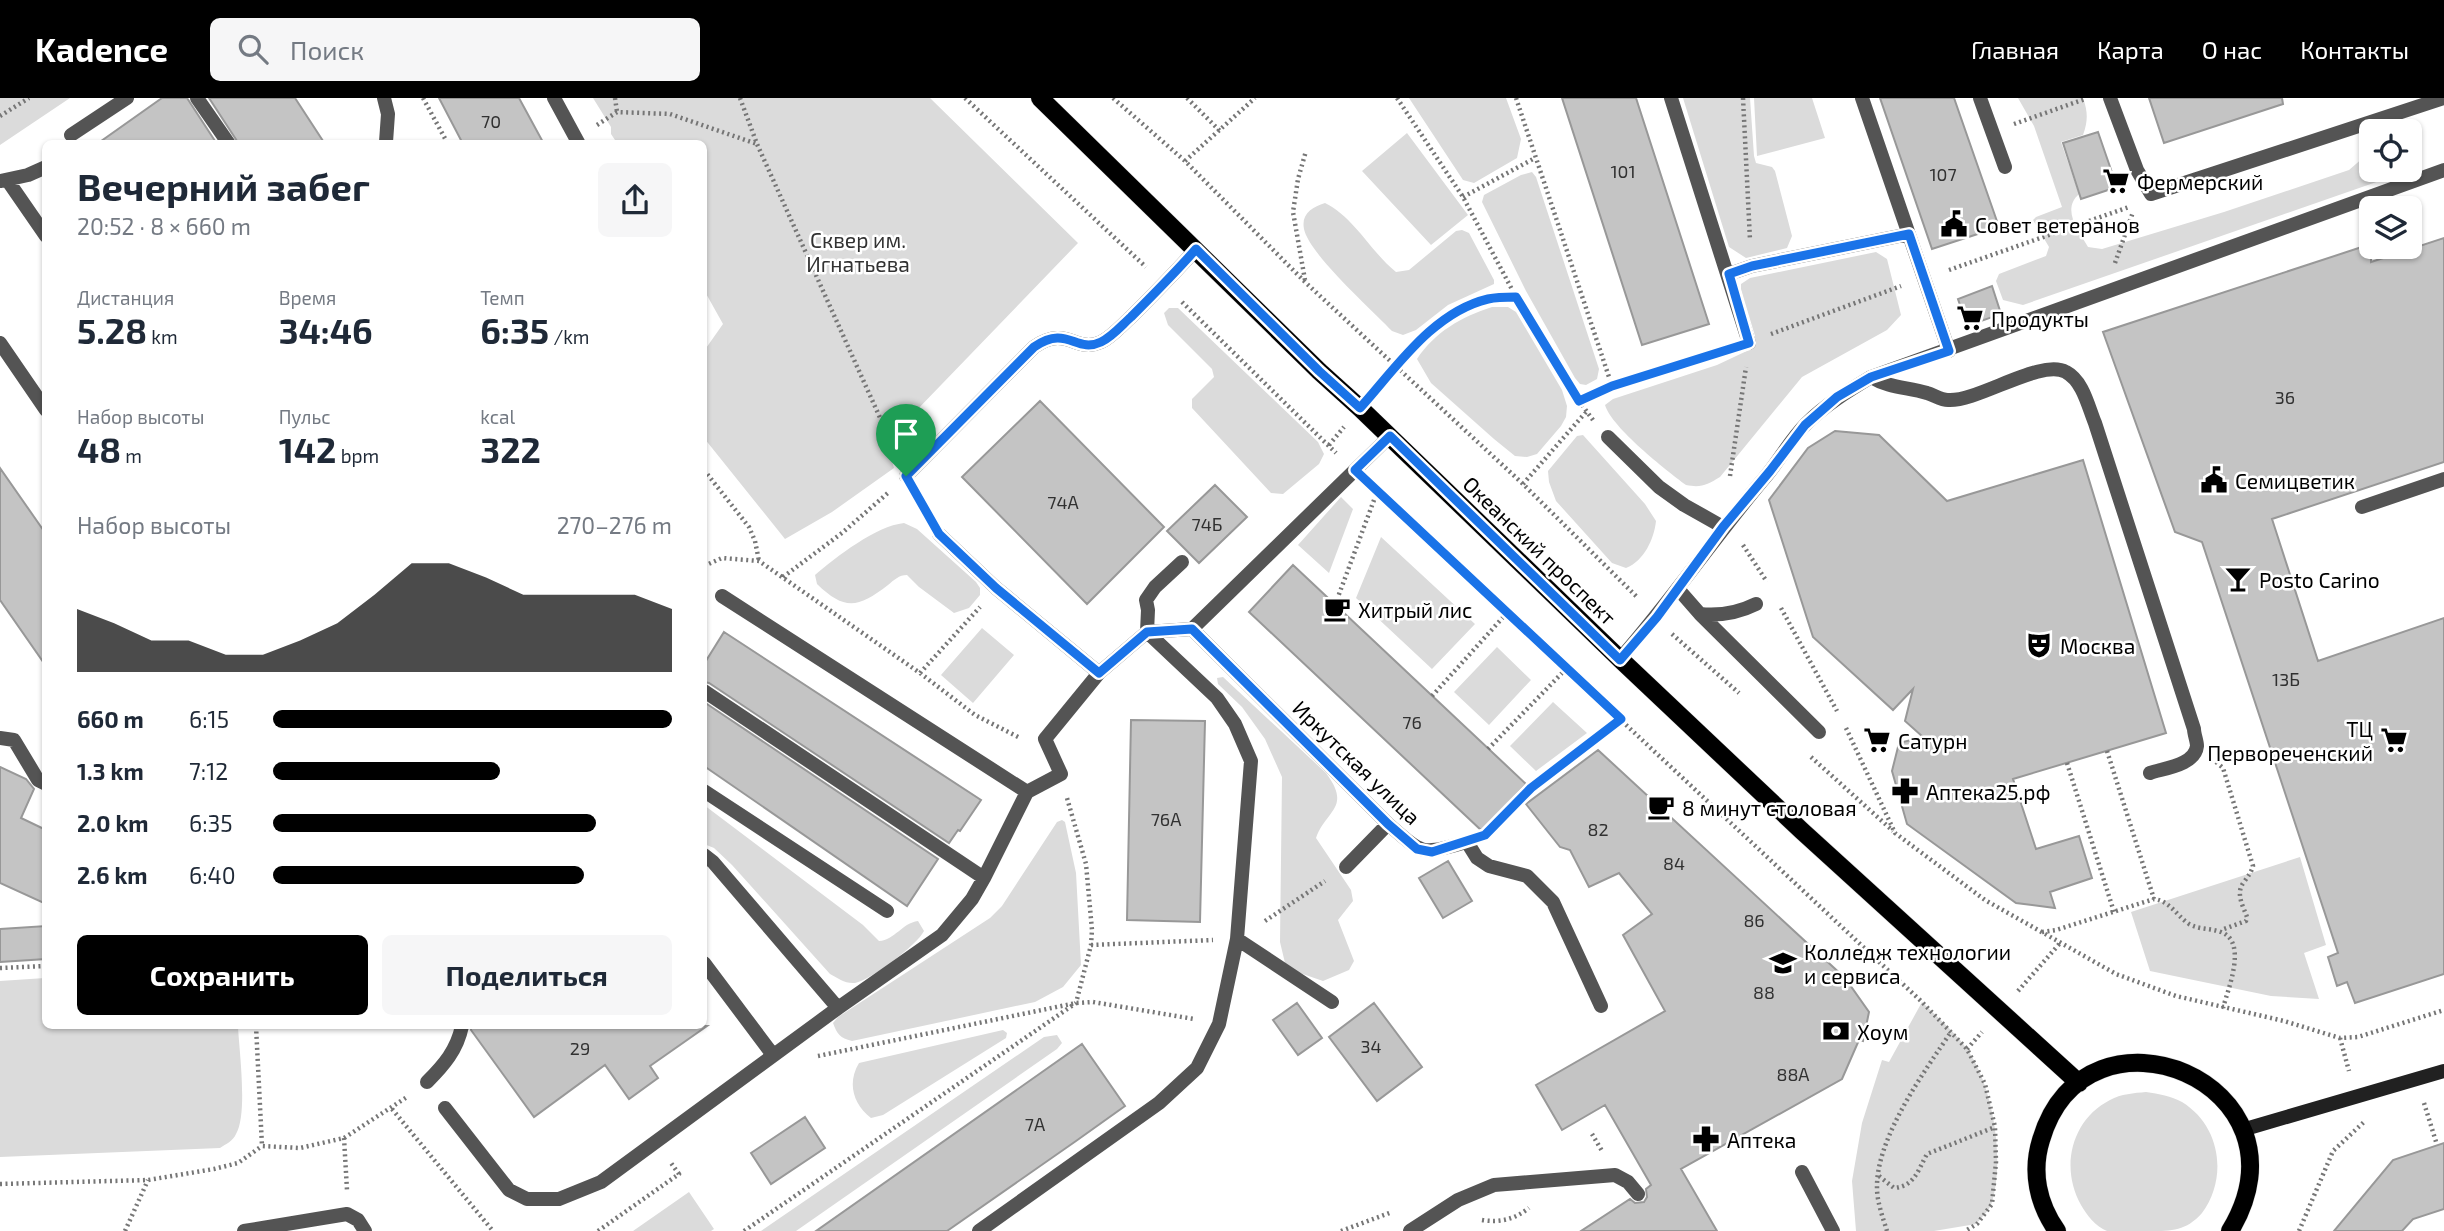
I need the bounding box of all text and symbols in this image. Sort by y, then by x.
search box [210,18,700,81]
text: Kadence [35,29,168,69]
icon: search [234,30,272,68]
text: Поиск [290,34,364,65]
text: Главная [1971,35,2059,64]
text: Карта [2097,35,2164,64]
text: О нас [2202,35,2262,64]
text: Контакты [2300,35,2409,64]
house number: 70 [481,110,501,132]
map controls [2359,119,2422,259]
button: locate [2359,119,2422,182]
house number: 101 [1610,160,1636,182]
text: Вечерний забег [77,163,370,209]
button: share [598,163,672,237]
house number: 107 [1929,163,1957,185]
supermarket icon: Фермерский [2101,166,2131,196]
place label: Фермерский [2137,169,2263,194]
button: layers [2359,196,2422,259]
public building icon: Совет ветеранов [1939,209,1969,239]
text: 20:52 · 8 × 660 m [77,212,251,240]
place label: Совет ветеранов [1975,212,2140,237]
park label: Cквер им. Игнатьева [806,227,910,276]
text: Дистанция [77,286,174,309]
text: Время [279,286,336,309]
text: Темп [480,286,525,309]
supermarket icon: Продукты [1955,303,1985,333]
place label: Продукты [1991,306,2089,332]
text: 5.28 [77,309,147,351]
text: 34:46 [279,309,373,351]
text: 6:35 [480,309,549,351]
text: km [147,325,178,348]
text: /km [549,325,590,348]
house number: 36 [2275,386,2295,408]
pin [876,404,936,476]
text: Набор высоты [77,405,204,428]
text: Пульс [279,405,331,428]
text: kcal [480,405,515,428]
icon: arrive [887,415,925,453]
text: 48 [77,428,121,470]
text: 142 [279,428,336,470]
text: 322 [480,428,541,470]
text: m [121,444,142,467]
text: bpm [336,444,379,467]
public building icon: Семицветик [2199,465,2229,495]
place label: Семицветик [2235,468,2355,493]
street label: Океанский проспект [1458,471,1622,629]
house number: 74А [1047,491,1080,513]
text: Набор высоты [77,511,231,539]
text: 270–276 m [557,511,672,539]
house number: 74Б [1191,513,1223,535]
bar icon: Posto Carino [2223,564,2253,594]
place label: Posto Carino [2259,567,2380,592]
cafe icon: Хитрый лис [1322,594,1352,624]
place label: Хитрый лис [1358,597,1472,622]
theatre icon: Москва [2024,630,2054,660]
place label: Москва [2060,633,2135,658]
house number: 13Б [2272,668,2300,690]
street label: Иркутская улица [1287,695,1426,830]
text: 660 m [77,705,144,733]
text: 6:15 [189,705,229,733]
house number: 76 [1402,711,1422,733]
place label: ТЦ Первореченский [2207,716,2373,765]
supermarket icon: Сатурн [1862,725,1892,755]
supermarket icon: ТЦ Первореченский [2379,725,2409,755]
place label: Сатурн [1898,728,1968,754]
text: 1.3 km [77,757,144,785]
text: 7:12 [189,757,228,785]
pharmacy icon: Аптека25.рф [1890,776,1920,806]
place label: Аптека25.рф [1926,779,2051,804]
cafe icon: 8 минут столовая [1646,792,1676,822]
place label: 8 минут столовая [1682,795,1857,821]
house number: 76А [1151,808,1182,830]
text: 2.0 km [77,809,149,837]
text: 6:35 [189,809,233,837]
house number: 82 [1587,818,1609,840]
house number: 84 [1663,852,1685,874]
text: 2.6 km [77,861,148,889]
text: 6:40 [189,861,236,889]
house number: 86 [1743,909,1765,931]
button: Сохранить [77,935,368,1015]
button: Поделиться [382,935,672,1015]
place label: Колледж технологии и сервиса [1804,939,2011,988]
school or university icon: Колледж технологии и сервиса [1768,948,1798,978]
house number: 88 [1753,981,1775,1003]
bank icon: Хоум [1821,1016,1851,1046]
place label: Хоум [1857,1019,1908,1045]
house number: 34 [1360,1035,1382,1057]
house number: 29 [570,1037,590,1059]
house number: 88А [1776,1063,1810,1085]
house number: 7А [1025,1113,1046,1135]
pharmacy icon: Аптека [1691,1124,1721,1154]
place label: Аптека [1727,1127,1796,1152]

